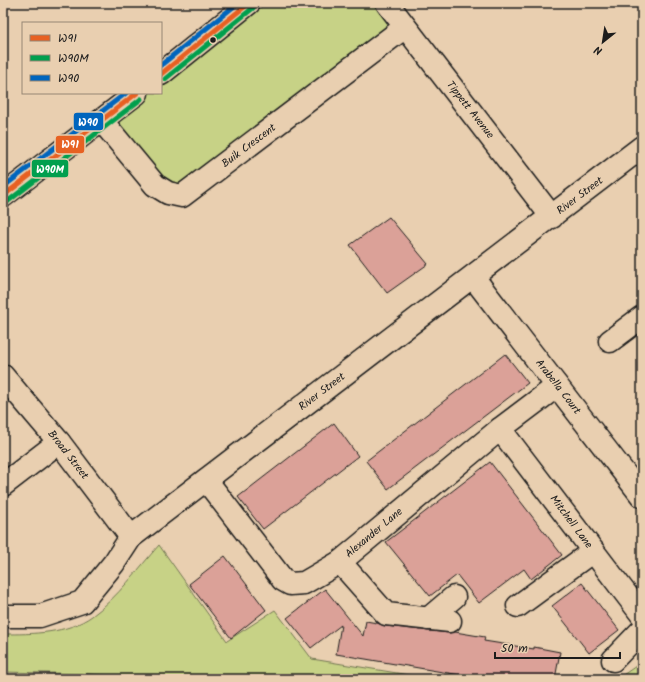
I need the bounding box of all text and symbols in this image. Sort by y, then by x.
legend [22,22,162,94]
north arrow [583,22,623,62]
text: W91 [58,29,77,48]
unlabelled marker [208,35,218,45]
text: N [591,40,606,59]
text: W90M [58,49,89,68]
text: W90 [58,69,79,88]
street label: Tippett Avenue [442,77,498,143]
line badge: W90 [73,112,104,131]
text: W90 [78,114,98,132]
street label: Buik Crescent [218,119,281,173]
line badge: W91 [55,135,85,154]
text: W91 [61,136,79,154]
line badge: W90M [31,159,69,178]
text: W90M [36,161,65,179]
street label: River Street [553,172,608,220]
street label: Arabella Court [531,355,586,419]
street label: River Street [295,368,350,416]
street label: Broad Street [43,426,94,484]
street label: Mitchell Lane [545,491,597,553]
street label: Alexander Lane [341,503,407,563]
scale bar [495,634,620,660]
text: 50 m [501,639,528,658]

